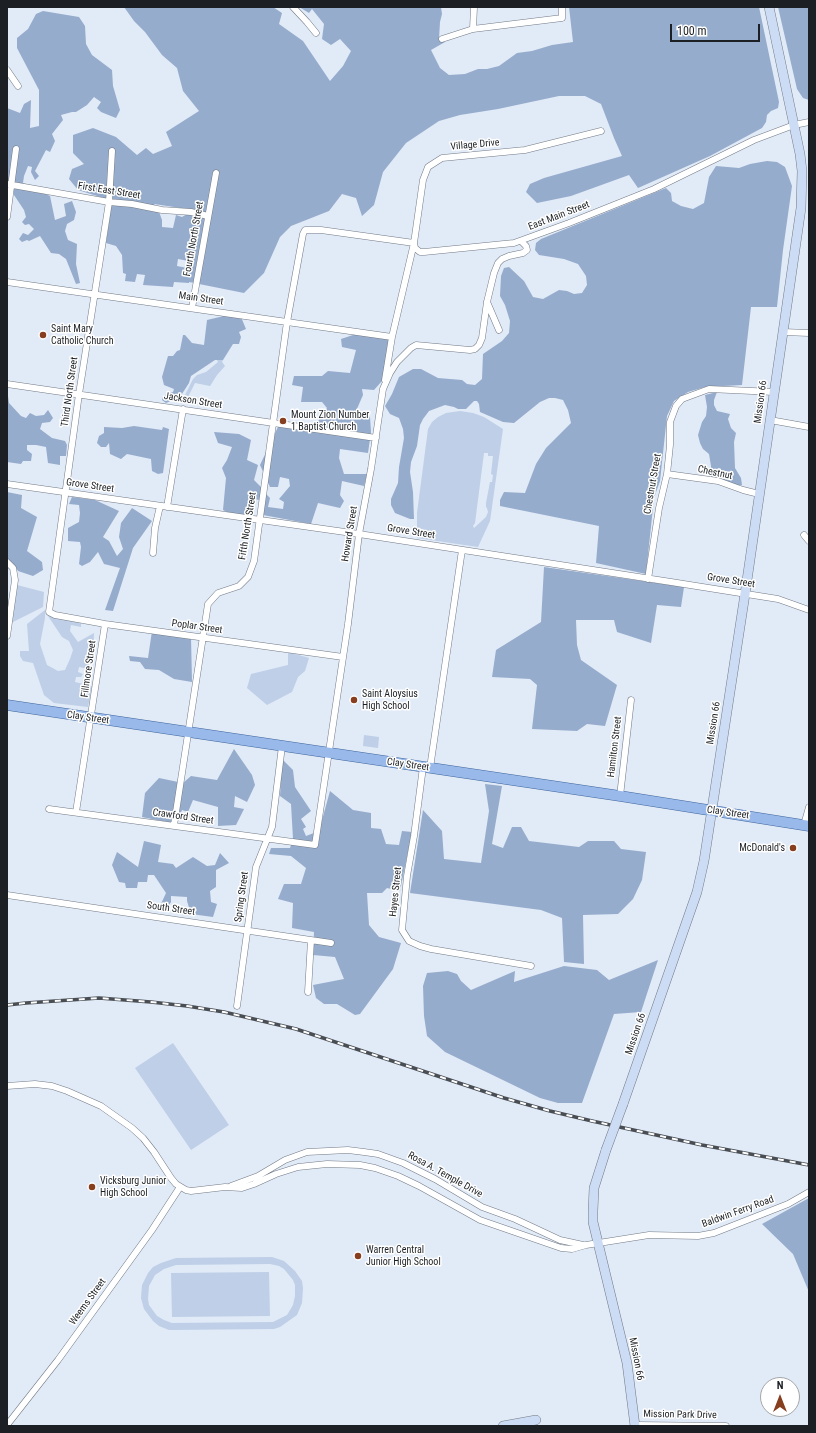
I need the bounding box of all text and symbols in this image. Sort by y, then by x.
scale bar [672,16,762,42]
text: 100 m [677,24,707,38]
street label: Village Drive [450,137,500,153]
street label: First East Street [77,180,141,202]
street label: East Main Street [527,199,591,233]
street label: Fourth North Street [181,201,207,277]
street label: Main Street [178,290,224,308]
place label: Saint Mary Catholic Church [51,323,114,346]
marker: Saint Mary Catholic Church [38,330,48,340]
street label: Third North Street [59,356,81,428]
street label: Mission 66 [752,380,770,424]
street label: Jackson Street [163,390,223,412]
place label: Mount Zion Number 1 Baptist Church [291,409,369,432]
marker: Mount Zion Number 1 Baptist Church [278,416,288,426]
street label: Chestnut Street [642,453,664,515]
street label: Chestnut [696,463,734,483]
street label: Grove Street [65,477,115,495]
street label: Fifth North Street [237,491,259,561]
street label: Howard Street [340,505,360,563]
street label: Grove Street [386,522,436,542]
street label: Grove Street [706,571,756,591]
street label: Poplar Street [171,617,223,637]
street label: Fillmore Street [79,640,99,698]
place label: Saint Aloysius High School [362,688,418,712]
marker: Saint Aloysius High School [349,695,359,705]
street label: Mission 66 [705,701,723,745]
street label: Clay Street [66,709,110,727]
street label: Hamilton Street [605,716,625,778]
street label: Clay Street [386,756,430,774]
street label: Clay Street [706,804,750,822]
street label: Crawford Street [152,807,214,827]
place label: McDonald's [739,842,785,854]
marker: McDonald's [788,843,798,853]
street label: Hayes Street [387,867,405,917]
street label: Spring Street [233,871,251,923]
street label: South Street [146,900,196,918]
street label: Mission 66 [623,1012,649,1056]
street label: Rosa A. Temple Drive [405,1149,485,1201]
place label: Vicksburg Junior High School [100,1175,166,1198]
marker: Vicksburg Junior High School [87,1182,97,1192]
street label: Baldwin Ferry Road [700,1193,776,1231]
place label: Warren Central Junior High School [366,1244,441,1268]
marker: Warren Central Junior High School [353,1251,363,1261]
street label: Weems Street [67,1276,109,1328]
street label: Mission 66 [626,1337,646,1381]
north arrow [760,1377,800,1417]
text: N [777,1379,783,1392]
street label: Mission Park Drive [643,1408,717,1422]

